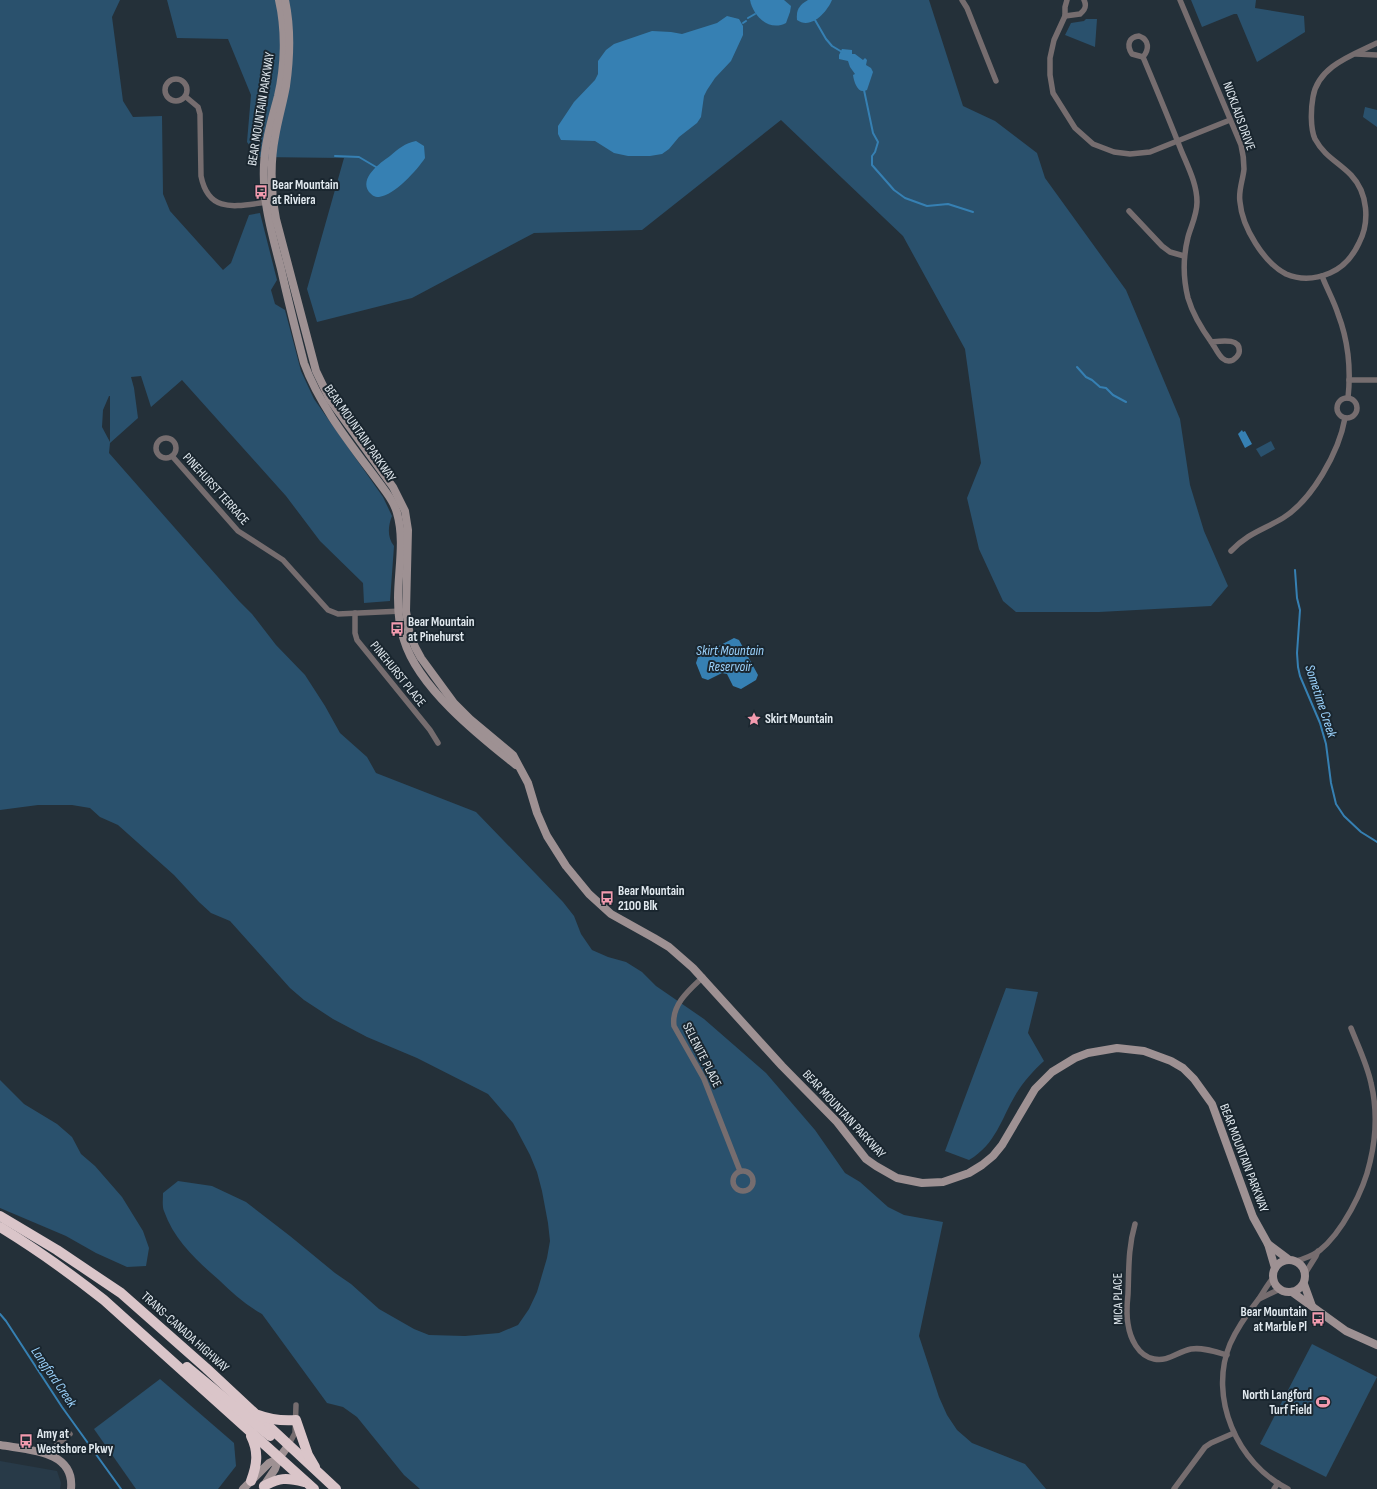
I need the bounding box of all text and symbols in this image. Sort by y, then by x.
street label: BEAR MOUNTAIN PARKWAY [244,50,278,167]
street label: NICKLAUS DRIVE [1219,79,1259,153]
place label: Bear Mountain at Riviera [272,177,339,208]
bus stop icon: Bear Mountain at Riviera [253,184,269,200]
street label: BEAR MOUNTAIN PARKWAY [320,381,400,485]
street label: PINEHURST TERRACE [179,450,253,528]
place label: Bear Mountain at Pinehurst [408,614,475,645]
bus stop icon: Bear Mountain at Pinehurst [389,621,405,637]
street label: PINEHURST PLACE [367,638,429,710]
water label: Skirt Mountain Reservoir [696,642,764,675]
water label: Sometime Creek [1301,662,1341,740]
place icon: Skirt Mountain [746,711,762,727]
place label: Skirt Mountain [765,711,833,727]
place label: Bear Mountain 2100 Blk [618,883,685,914]
bus stop icon: Bear Mountain 2100 Blk [599,890,615,906]
street label: SELENITE PLACE [679,1020,725,1090]
street label: BEAR MOUNTAIN PARKWAY [799,1067,889,1162]
street label: BEAR MOUNTAIN PARKWAY [1216,1101,1272,1215]
street label: MICA PLACE [1110,1273,1126,1325]
street label: TRANS-CANADA HIGHWAY [138,1288,233,1376]
place label: Bear Mountain at Marble Pl [1240,1304,1307,1335]
bus stop icon: Bear Mountain at Marble Pl [1310,1311,1326,1327]
water label: Langford Creek [27,1343,81,1411]
place label: North Langford Turf Field [1242,1387,1312,1418]
sports icon: North Langford Turf Field [1315,1394,1331,1410]
place label: Amy at Westshore Pkwy [36,1426,114,1457]
bus stop icon: Amy at Westshore Pkwy [18,1433,34,1449]

